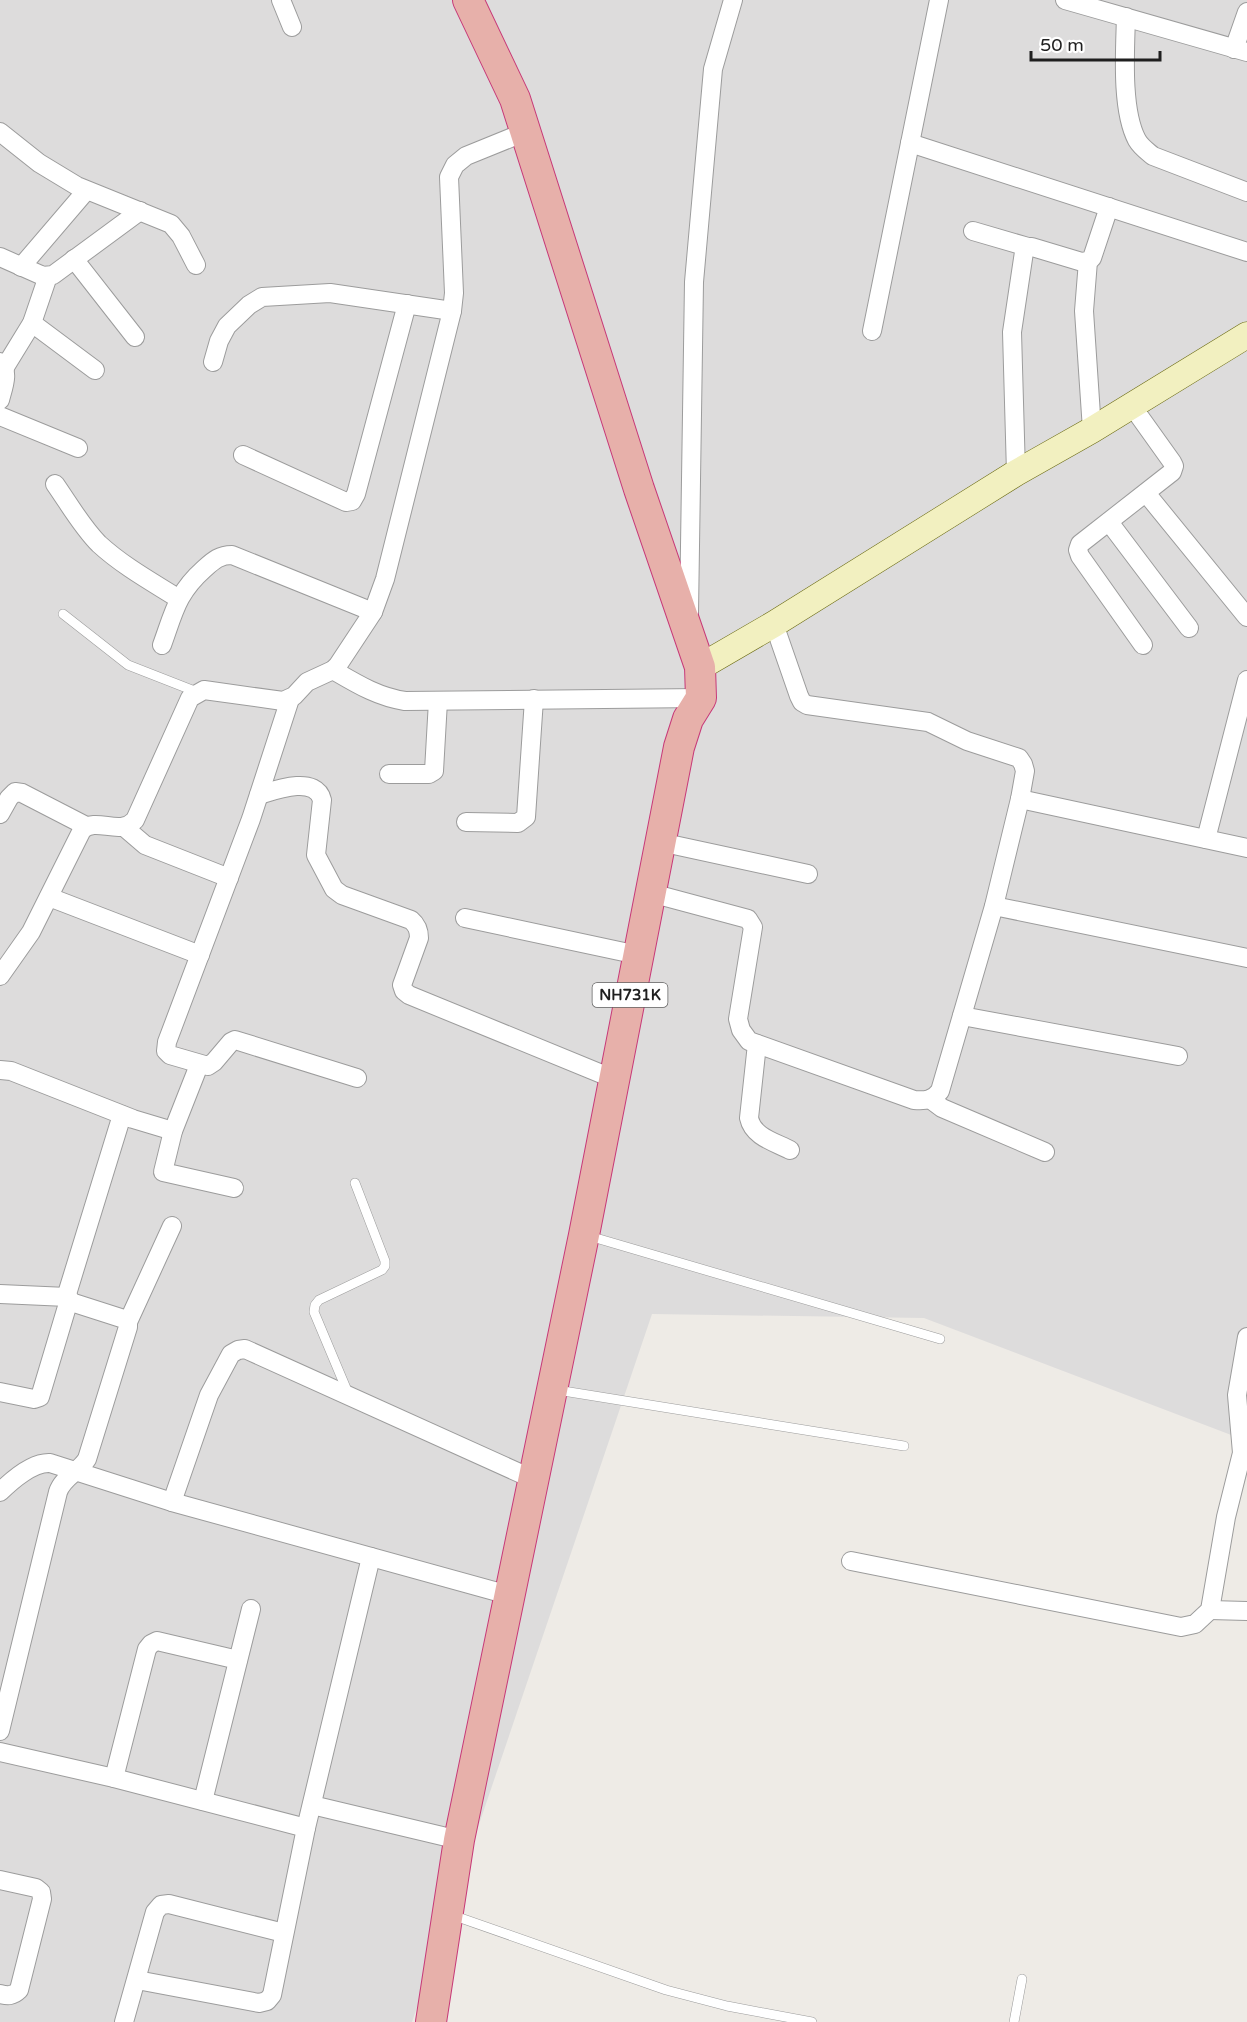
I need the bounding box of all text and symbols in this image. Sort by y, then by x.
scale bar [1031,24,1160,62]
text: 50 m [1040,34,1084,56]
road number: NH731K [592,983,668,1007]

